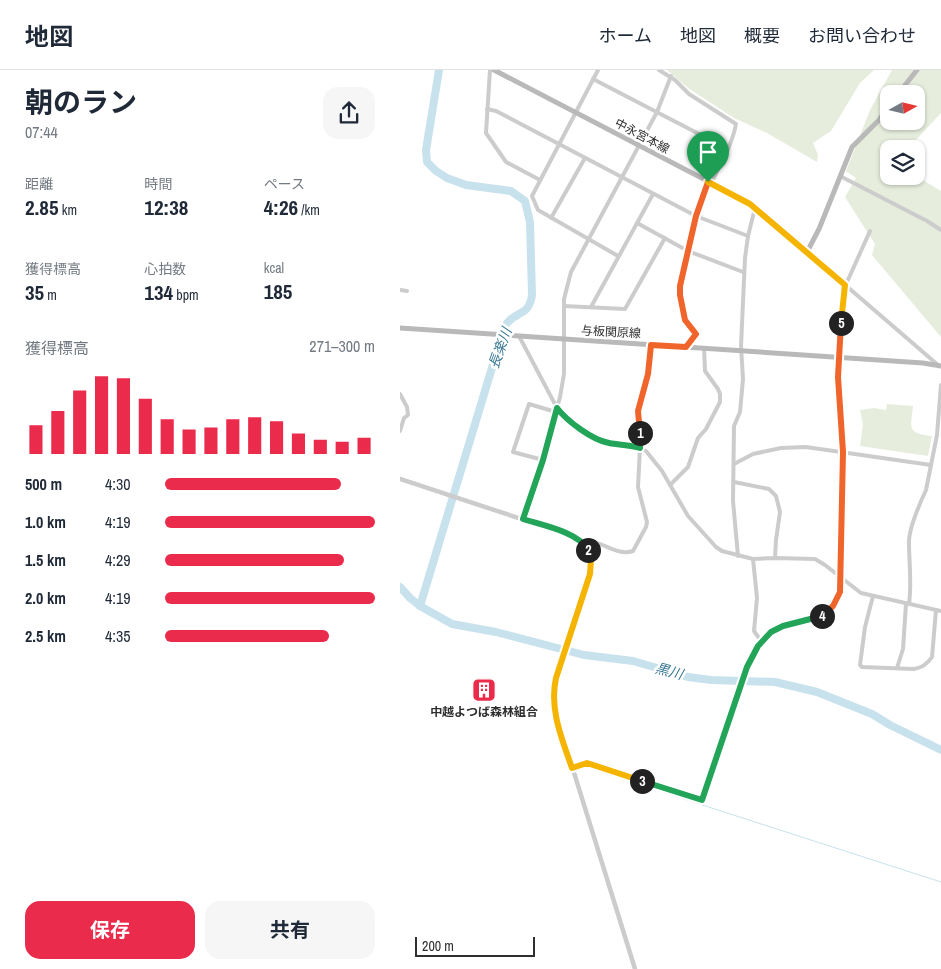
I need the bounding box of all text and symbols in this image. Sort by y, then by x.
text: 地図 [25,20,73,52]
text: ホーム [599,23,652,48]
text: 地図 [680,23,716,48]
text: 概要 [744,23,780,48]
text: お問い合わせ [808,23,916,48]
text: 朝のラン [25,83,137,121]
north arrow [880,85,925,130]
map controls [880,85,925,185]
button: share [323,87,375,139]
street label: 中永宮本線 [612,115,672,157]
text: 07:44 [25,121,58,143]
pin [687,131,729,182]
icon: arrive [694,138,722,166]
button: layers [880,140,925,185]
text: 距離 [25,175,53,193]
text: 時間 [144,175,172,193]
text: ペース [264,175,305,193]
text: 2.85 [25,193,59,222]
text: 12:38 [144,193,188,222]
text: 4:26 [264,193,298,222]
text: km [59,201,77,219]
text: /km [298,201,320,219]
text: kcal [264,259,284,277]
text: 獲得標高 [25,260,81,278]
text: 心拍数 [144,260,186,278]
text: 185 [264,277,292,306]
text: 35 [25,278,44,307]
text: 134 [144,278,173,307]
text: m [44,286,57,304]
text: bpm [173,286,199,304]
pin: 5 [828,310,854,336]
text: 5 [838,314,845,332]
street label: 与板関原線 [581,322,641,342]
water label: 長楽川 [484,323,516,371]
text: 271–300 m [309,335,375,357]
text: 獲得標高 [25,337,89,359]
pin: 1 [628,420,652,446]
text: 1 [637,424,644,442]
text: 500 m [25,473,62,495]
text: 4:30 [105,473,131,495]
text: 1.0 km [25,511,66,533]
text: 4:19 [105,511,131,533]
pin: 2 [576,538,600,562]
text: 2 [585,541,592,559]
text: 1.5 km [25,549,66,571]
text: 4:29 [105,549,131,571]
text: 2.0 km [25,587,66,609]
text: 4:19 [105,587,131,609]
pin: 4 [810,604,834,628]
text: 4 [819,607,826,625]
text: 2.5 km [25,625,66,647]
text: 4:35 [105,625,131,647]
water label: 黒川 [653,659,687,684]
building icon: 中越よつば森林組合 [471,677,497,703]
place label: 中越よつば森林組合 [430,704,538,720]
pin: 3 [630,768,654,794]
text: 3 [639,772,646,790]
button: 保存 [25,901,195,959]
button: 共有 [205,901,375,959]
scale bar [415,934,535,957]
text: 200 m [422,937,454,955]

